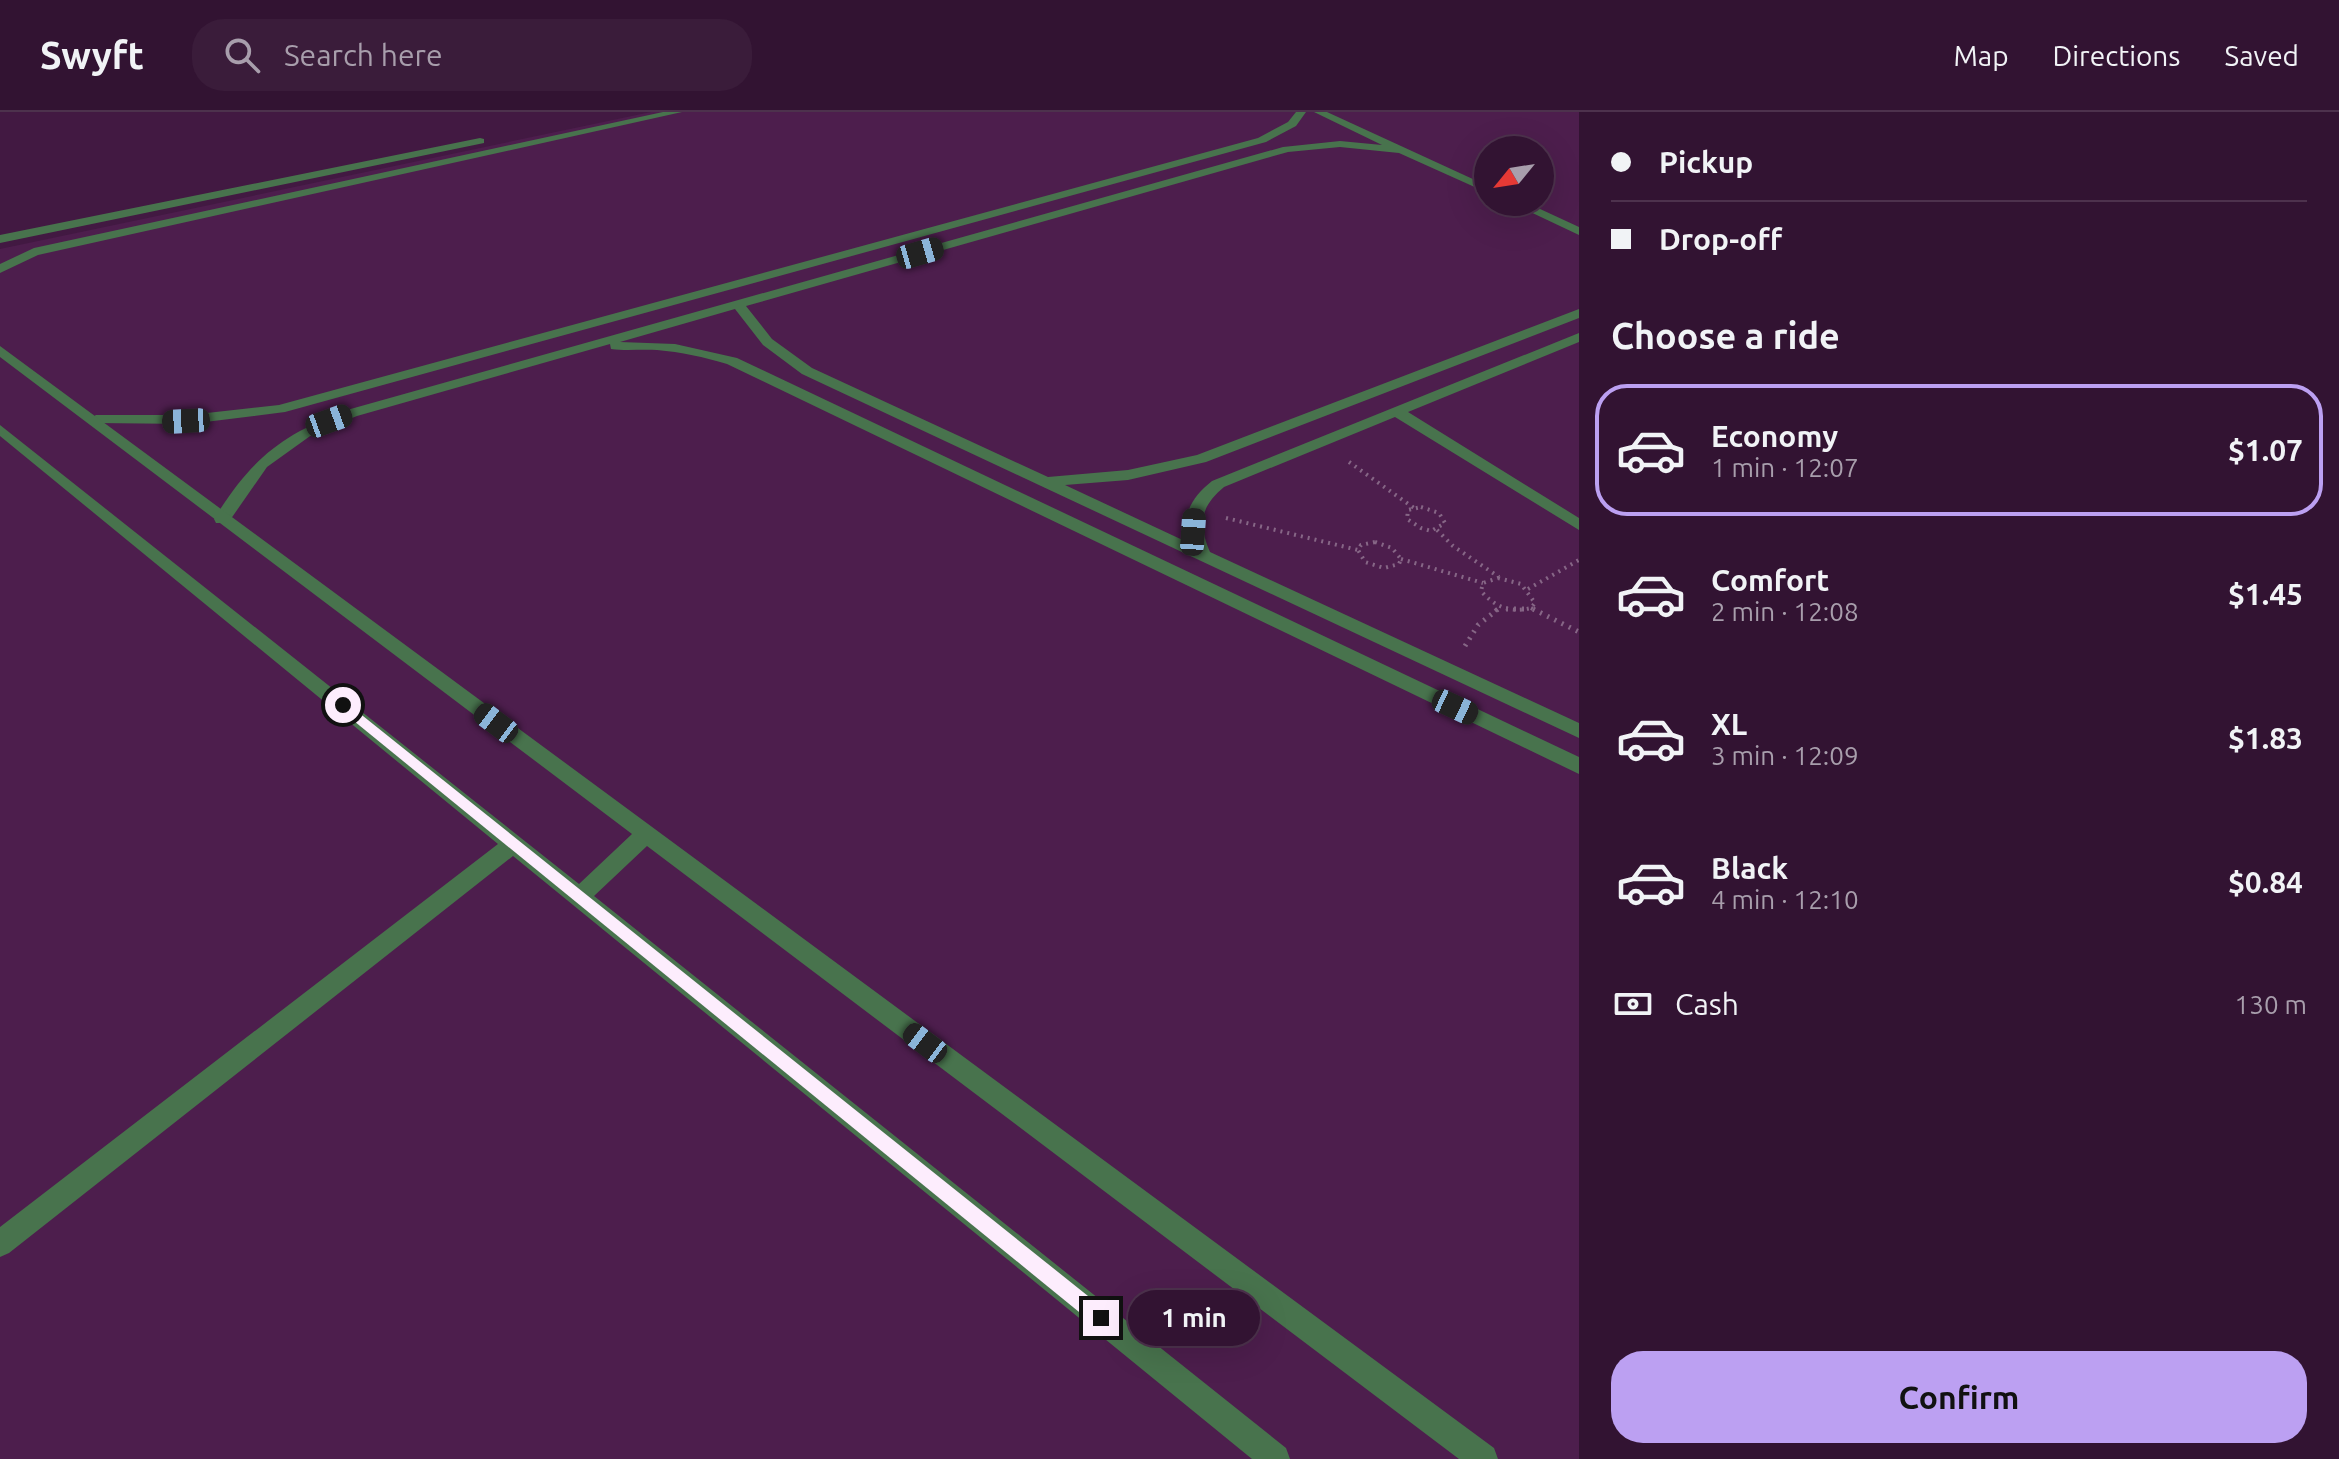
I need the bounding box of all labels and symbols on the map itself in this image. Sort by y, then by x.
north arrow [1474,136,1554,216]
car [894,235,946,271]
car [302,402,356,440]
car [161,408,211,434]
car [1179,507,1207,557]
car [1428,686,1482,728]
route start [325,687,361,723]
car [470,699,522,747]
car [899,1019,951,1067]
callout: 1 min [1129,1290,1261,1346]
route end [1083,1300,1119,1336]

